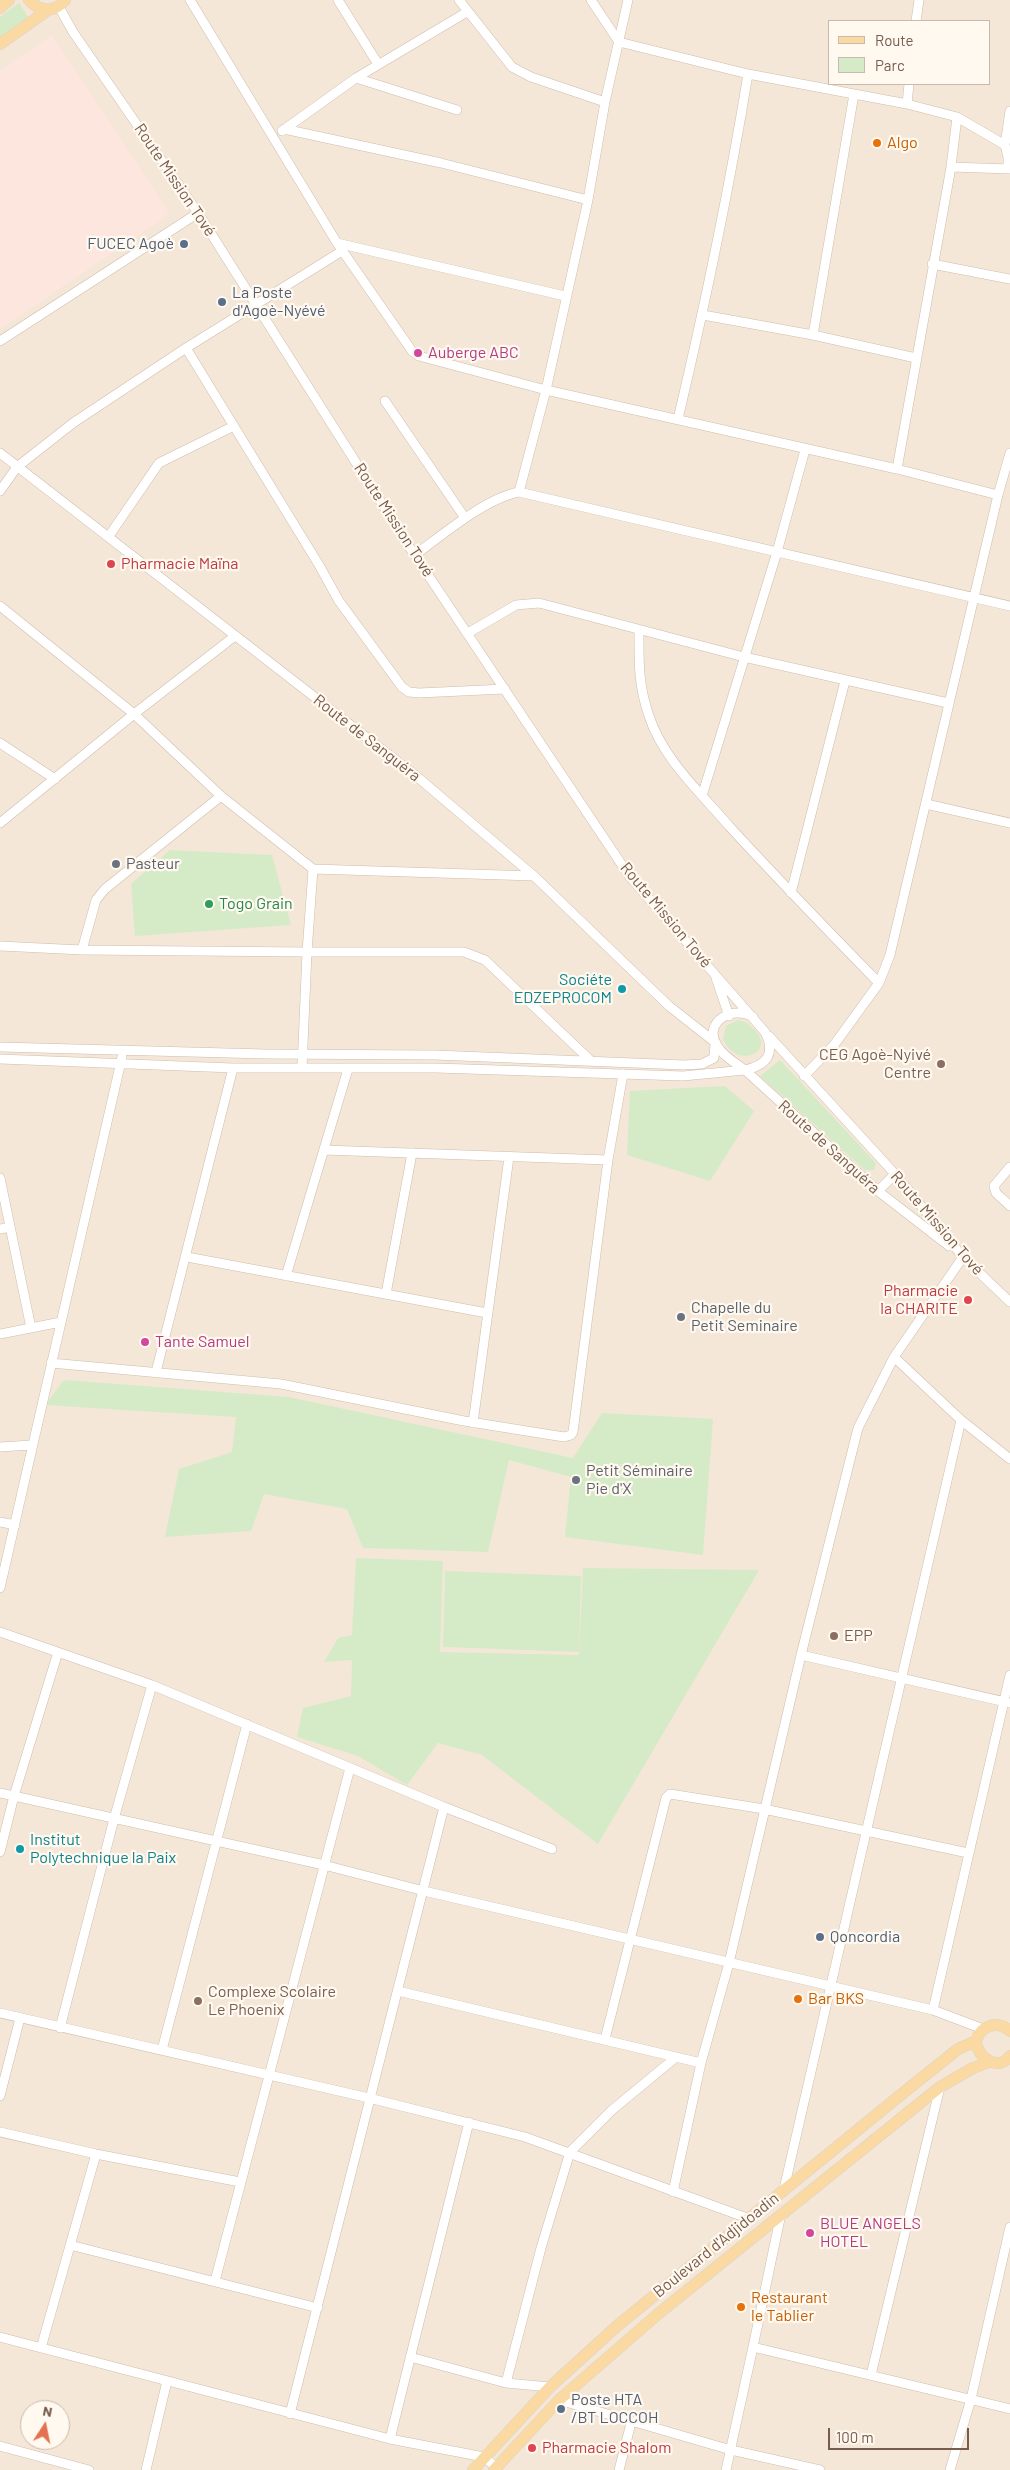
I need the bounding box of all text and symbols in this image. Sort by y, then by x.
legend [828,20,990,85]
text: Route [875,31,914,49]
text: Parc [875,56,905,74]
street label: Route Mission Tové [130,120,220,240]
place label: Algo [887,133,918,153]
marker: Algo [871,137,883,149]
place label: FUCEC Agoè [87,234,174,254]
marker: FUCEC Agoè [178,238,190,250]
place label: La Poste d'Agoè-Nyévé [232,283,325,321]
marker: La Poste d'Agoè-Nyévé [216,296,228,308]
place label: Auberge ABC [428,343,519,363]
marker: Auberge ABC [412,347,424,359]
street label: Route Mission Tové [350,459,438,581]
place label: Pharmacie Maïna [121,554,238,574]
marker: Pharmacie Maïna [105,558,117,570]
street label: Route de Sanguéra [310,690,424,786]
place label: Pasteur [126,854,180,874]
marker: Pasteur [110,858,122,870]
street label: Route Mission Tové [616,858,716,972]
place label: Togo Grain [219,894,293,914]
marker: Togo Grain [203,898,215,910]
place label: Sociéte EDZEPROCOM [514,970,612,1008]
marker: Sociéte EDZEPROCOM [616,983,628,995]
place label: CEG Agoè-Nyivé Centre [819,1045,931,1083]
marker: CEG Agoè-Nyivé Centre [935,1058,947,1070]
street label: Route de Sanguéra [774,1096,884,1198]
street label: Route Mission Tové [886,1167,988,1279]
place label: Pharmacie la CHARITE [880,1281,958,1319]
marker: Pharmacie la CHARITE [962,1294,974,1306]
place label: Chapelle du Petit Seminaire [691,1298,798,1336]
marker: Chapelle du Petit Seminaire [675,1311,687,1323]
place label: Tante Samuel [155,1332,249,1352]
marker: Tante Samuel [139,1336,151,1348]
place label: Petit Séminaire Pie d'X [586,1461,693,1499]
marker: Petit Séminaire Pie d'X [570,1474,582,1486]
place label: EPP [844,1626,873,1646]
marker: EPP [828,1630,840,1642]
place label: Institut Polytechnique la Paix [30,1830,176,1868]
marker: Institut Polytechnique la Paix [14,1843,26,1855]
place label: Qoncordia [830,1927,900,1947]
marker: Qoncordia [814,1931,826,1943]
place label: Complexe Scolaire Le Phoenix [208,1982,336,2020]
place label: Bar BKS [808,1989,864,2009]
marker: Bar BKS [792,1993,804,2005]
marker: Complexe Scolaire Le Phoenix [192,1995,204,2007]
street label: Boulevard d'Adjidoadin [649,2189,783,2301]
place label: BLUE ANGELS HOTEL [820,2214,921,2252]
marker: BLUE ANGELS HOTEL [804,2227,816,2239]
place label: Restaurant le Tablier [751,2288,828,2326]
marker: Restaurant le Tablier [735,2301,747,2313]
place label: Poste HTA /BT LOCCOH [571,2390,658,2428]
north arrow [20,2400,70,2450]
text: N [42,2402,54,2420]
marker: Poste HTA /BT LOCCOH [555,2403,567,2415]
scale bar [830,2418,971,2450]
text: 100 m [836,2428,874,2446]
place label: Pharmacie Shalom [542,2438,671,2458]
marker: Pharmacie Shalom [526,2442,538,2454]

